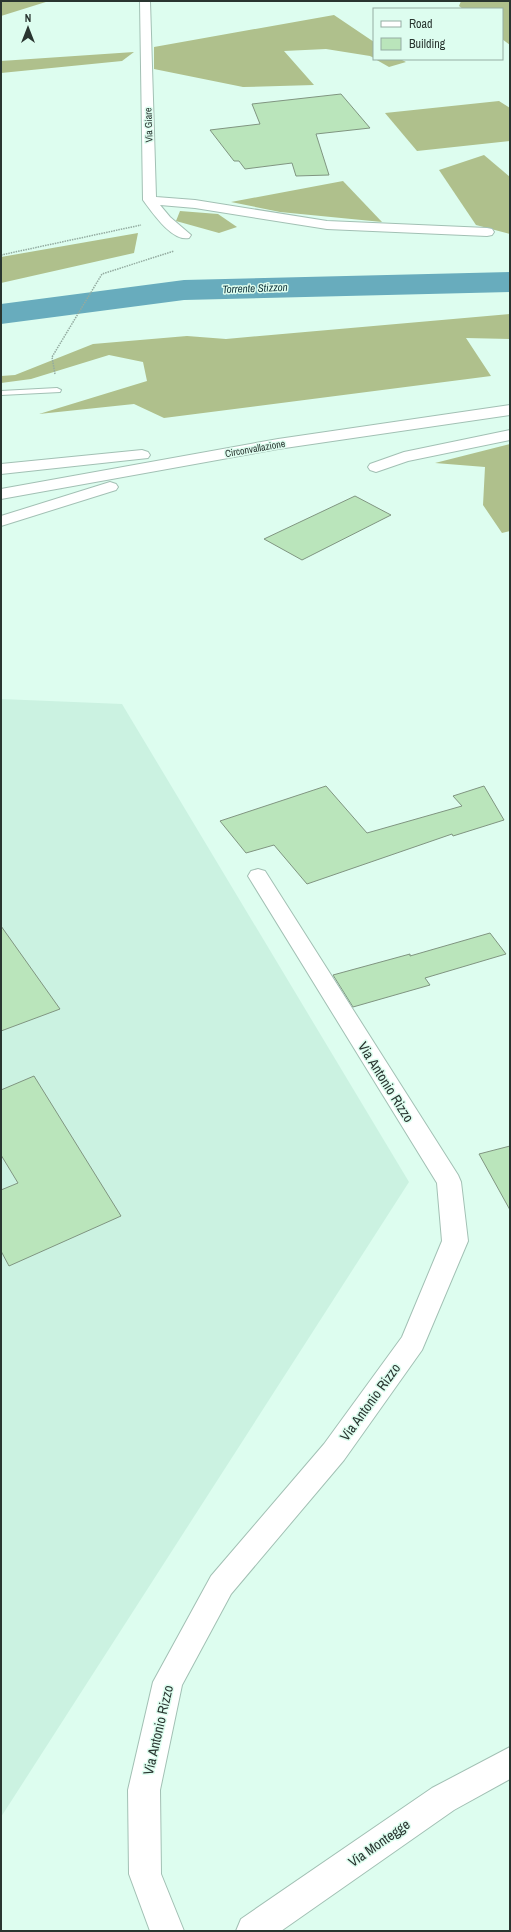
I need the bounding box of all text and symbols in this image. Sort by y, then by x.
north arrow [8,8,48,48]
legend [373,8,503,60]
text: N [25,11,31,25]
text: Road [409,16,433,32]
text: Building [409,36,446,52]
street label: Via Giare [141,107,156,143]
water label: Torrente Stizzon [222,280,288,296]
street label: Circonvallazione [224,437,287,460]
street label: Via Antonio Rizzo [354,1038,418,1126]
street label: Via Antonio Rizzo [336,1360,404,1444]
street label: Via Antonio Rizzo [139,1683,177,1777]
street label: Via Montegge [345,1815,413,1871]

